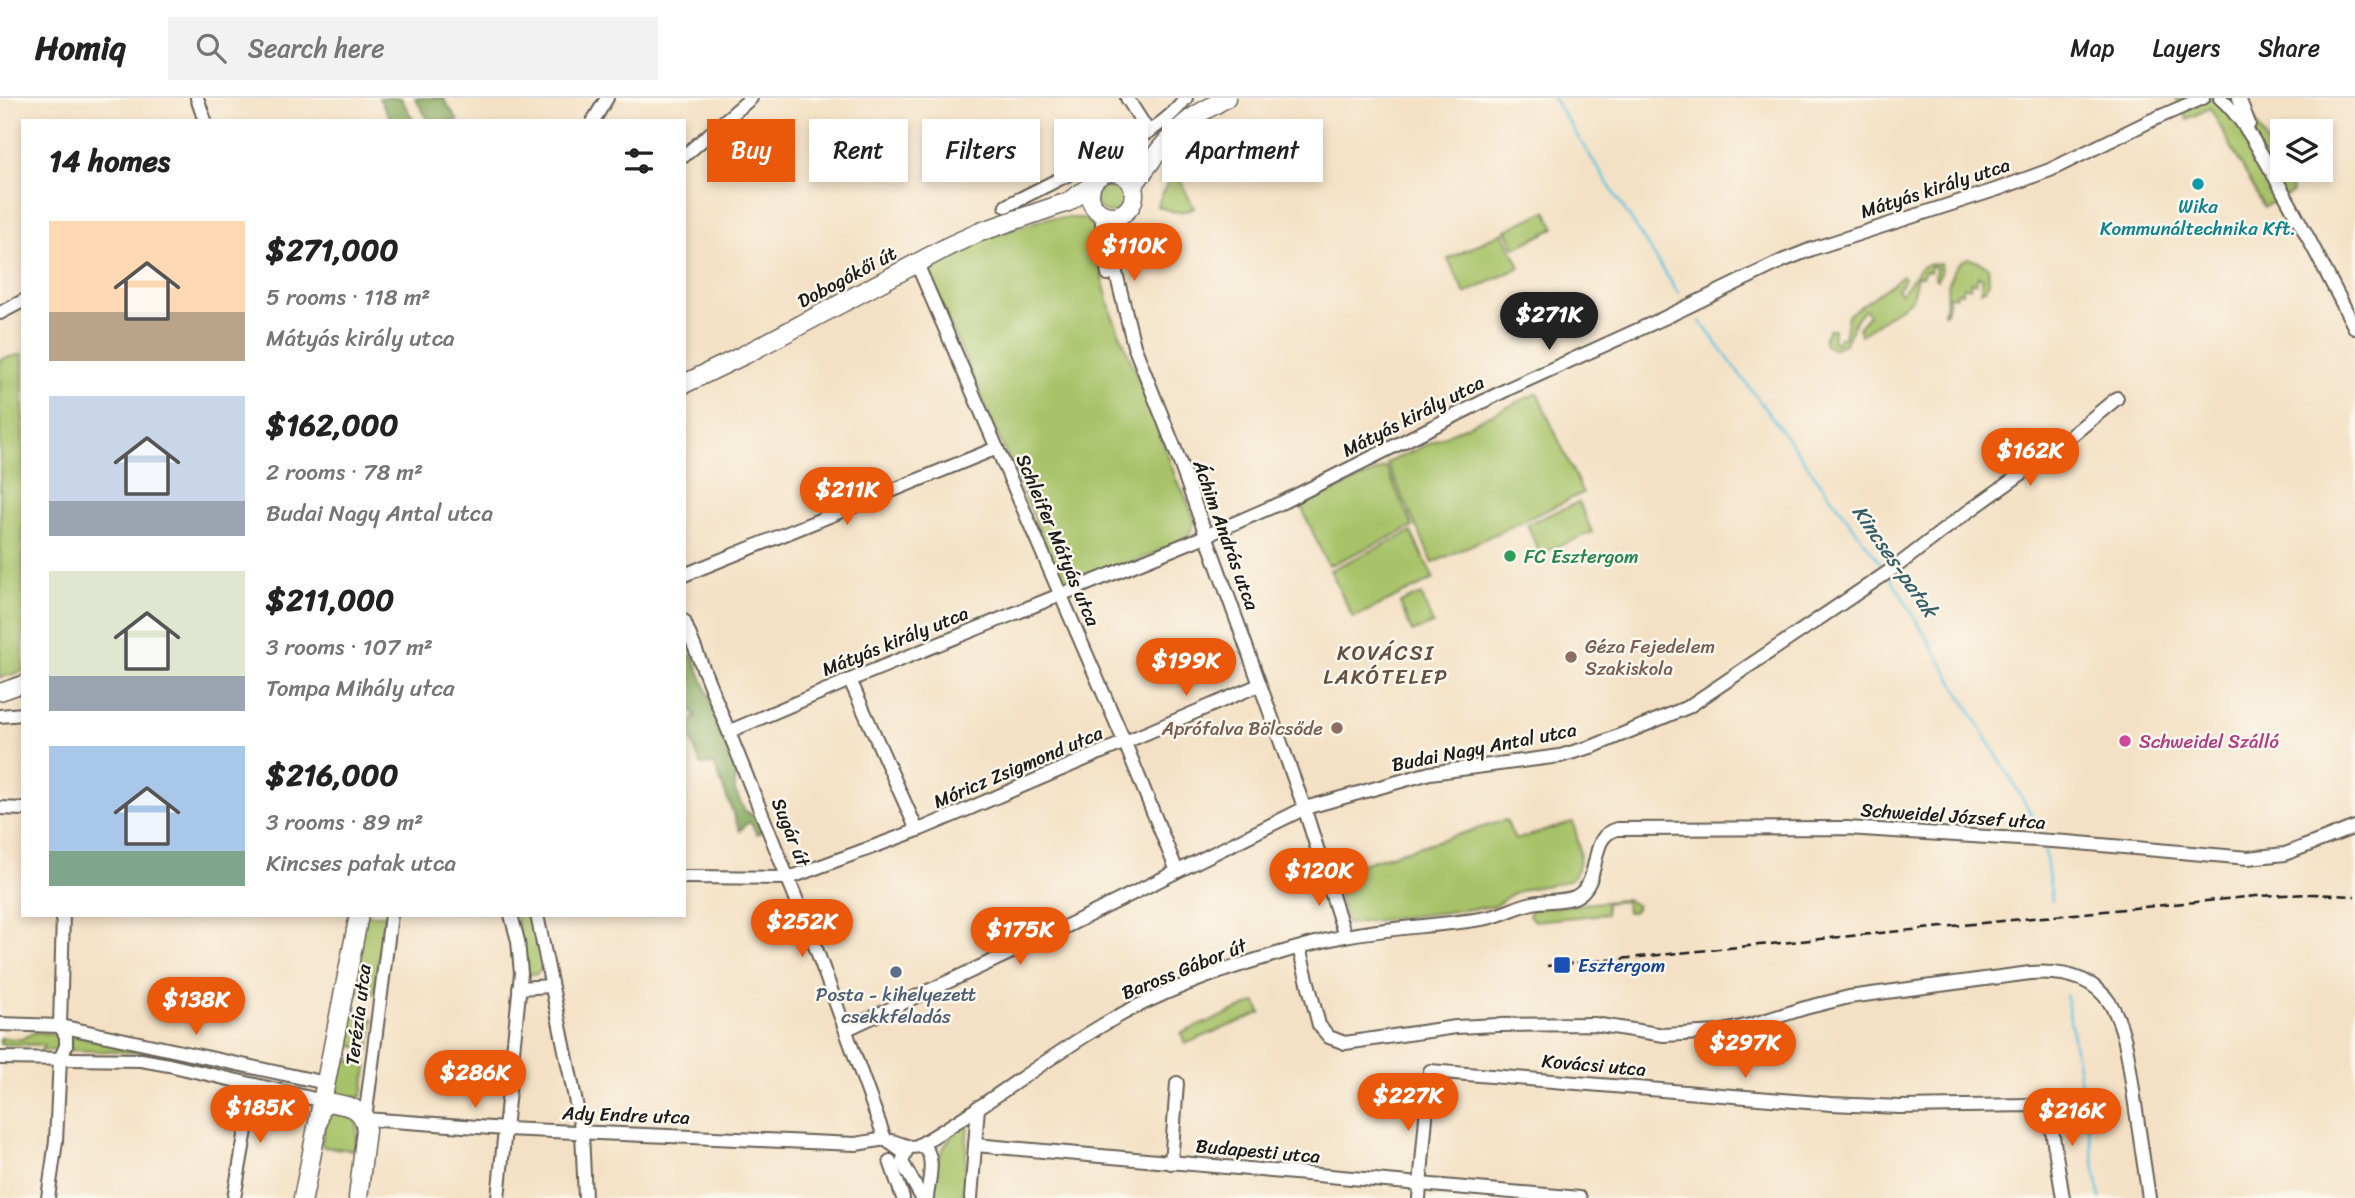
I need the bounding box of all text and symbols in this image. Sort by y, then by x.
search box [168,17,658,80]
text: Homiq [35,19,126,77]
text: Search here [248,25,385,71]
text: Map [2070,27,2115,69]
text: Layers [2153,27,2220,69]
text: Share [2258,27,2320,69]
icon: search [192,29,230,67]
chip: Buy [707,119,795,182]
chip: Rent [809,119,908,182]
chip: Filters [922,119,1040,182]
chip: New [1054,119,1148,182]
chip: Apartment [1162,119,1323,182]
map controls [2270,119,2333,182]
button: layers [2270,119,2333,182]
text: 14 homes [49,134,170,188]
icon: filters [620,142,658,180]
street label: Mátyás király utca [1856,148,2015,228]
marker: Wika Kommunáltechnika Kft. [2190,176,2206,192]
place label: Wika Kommunáltechnika Kft. [2100,190,2296,245]
text: $271,000 [266,223,398,277]
pin: $110K [1085,223,1183,283]
text: $110K [1102,225,1166,266]
street label: Dobogókői út [791,237,903,317]
icon: home [105,249,189,333]
text: 5 rooms · 118 m² [266,277,430,318]
pin: $271K [1500,292,1598,352]
text: $271K [1516,294,1582,335]
text: Mátyás király utca [266,318,455,359]
street label: Mátyás király utca [1336,366,1490,466]
text: $162,000 [266,398,398,452]
icon: home [105,424,189,508]
pin: $162K [1981,428,2079,488]
text: $162K [1997,430,2063,471]
street label: Schleifer Mátyás utca [1007,449,1109,632]
text: 2 rooms · 78 m² [266,452,423,493]
street label: Áchim András utca [1183,454,1269,615]
pin: $211K [798,468,896,527]
text: $211K [816,469,878,510]
text: Budai Nagy Antal utca [266,493,493,534]
water label: Kincses-patak [1842,496,1950,628]
place label: FC Esztergom [1524,540,1639,573]
marker: FC Esztergom [1502,548,1518,564]
text: $211,000 [266,573,394,627]
street label: Mátyás király utca [817,596,974,685]
icon: home [105,599,189,683]
text: 3 rooms · 107 m² [266,627,433,668]
place label: Géza Fejedelem Szakiskola [1585,630,1715,685]
district label: KOVÁCSI LAKÓTELEP [1323,634,1449,696]
pin: $199K [1137,638,1235,698]
text: $199K [1152,640,1220,681]
marker: Géza Fejedelem Szakiskola [1563,649,1579,665]
text: Tompa Mihály utca [266,668,454,709]
place label: Aprófalva Bölcsőde [1161,712,1323,745]
street label: Budai Nagy Antal utca [1389,713,1580,781]
street label: Móricz Zsigmond utca [928,716,1108,818]
marker: Aprófalva Bölcsőde [1329,720,1345,736]
place label: Schweidel Szálló [2139,725,2279,758]
marker: Schweidel Szálló [2117,733,2133,749]
text: $216,000 [266,748,398,802]
icon: home [105,774,189,858]
street label: Sugár út [762,793,820,873]
street label: Schweidel József utca [1859,793,2047,839]
text: 3 rooms · 89 m² [266,802,423,843]
text: Kincses patak utca [266,843,456,884]
pin: $120K [1270,848,1368,908]
text: $120K [1285,850,1353,891]
pin: $252K [753,900,851,959]
text: $252K [767,901,837,942]
pin: $175K [971,908,1069,967]
text: $175K [987,909,1053,950]
street label: Baross Gábor út [1116,928,1253,1009]
place label: Esztergom [1578,949,1665,982]
marker: Esztergom [1552,955,1572,975]
street label: Terézia utca [335,962,381,1068]
marker: Posta - kihelyezett csekkfeladás [888,964,904,980]
pin: $138K [147,978,245,1037]
place label: Posta - kihelyezett csekkfeladás [816,978,976,1033]
text: $138K [163,979,229,1020]
pin: $297K [1696,1020,1794,1080]
text: $297K [1710,1022,1780,1063]
street label: Kovácsi utca [1540,1044,1648,1086]
pin: $286K [426,1051,524,1110]
text: $286K [440,1052,510,1093]
pin: $227K [1359,1074,1457,1133]
text: $227K [1373,1075,1443,1116]
pin: $185K [211,1086,309,1145]
text: $185K [226,1087,294,1128]
pin: $216K [2023,1088,2121,1148]
text: $216K [2039,1090,2105,1131]
street label: Ady Endre utca [561,1096,691,1134]
street label: Budapesti utca [1194,1129,1322,1173]

